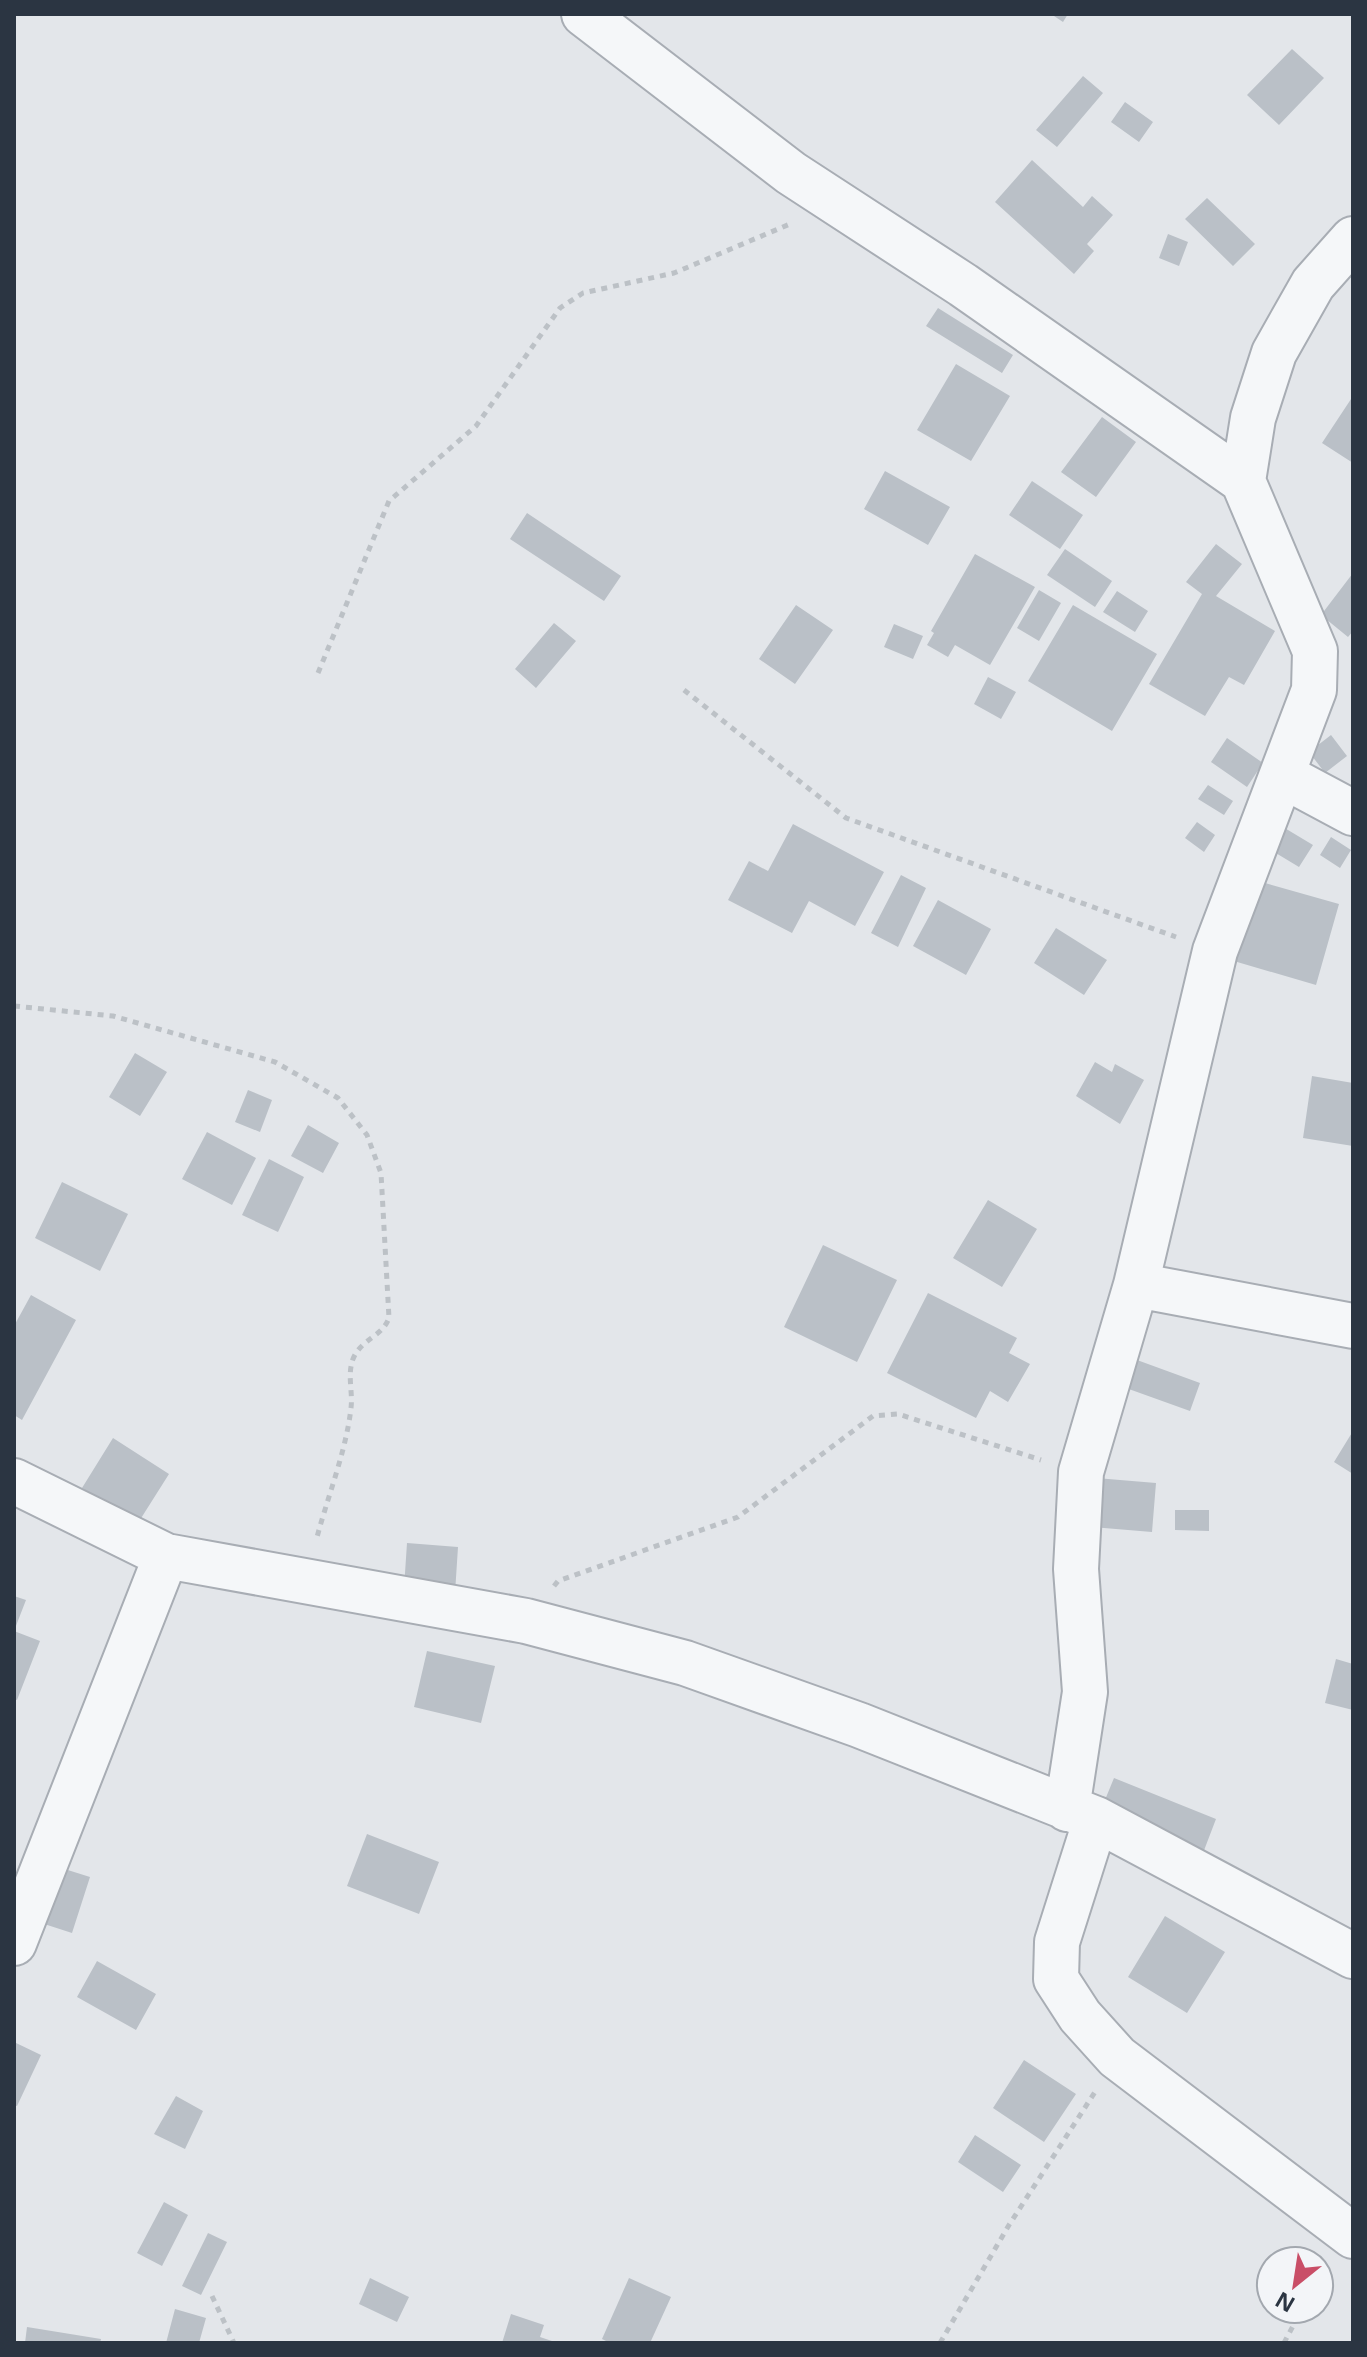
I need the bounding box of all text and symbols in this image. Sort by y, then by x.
north arrow [1255,2245,1335,2325]
text: N [1269,2286,1300,2321]

